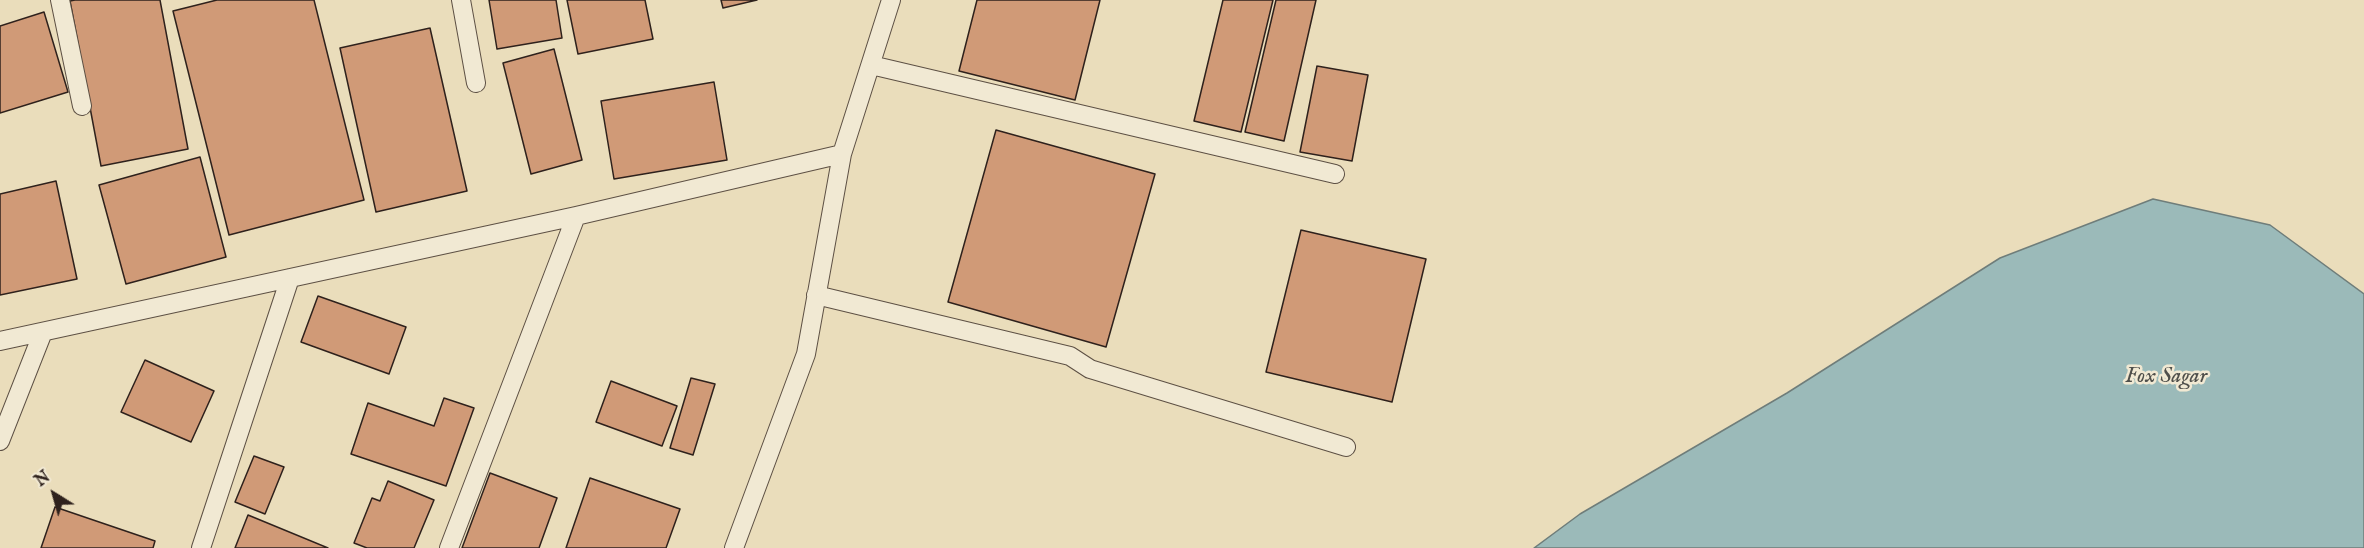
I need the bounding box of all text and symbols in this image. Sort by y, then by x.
water label: Fox Sagar [2125,364,2207,390]
north arrow [24,464,84,524]
text: N [32,467,55,492]

